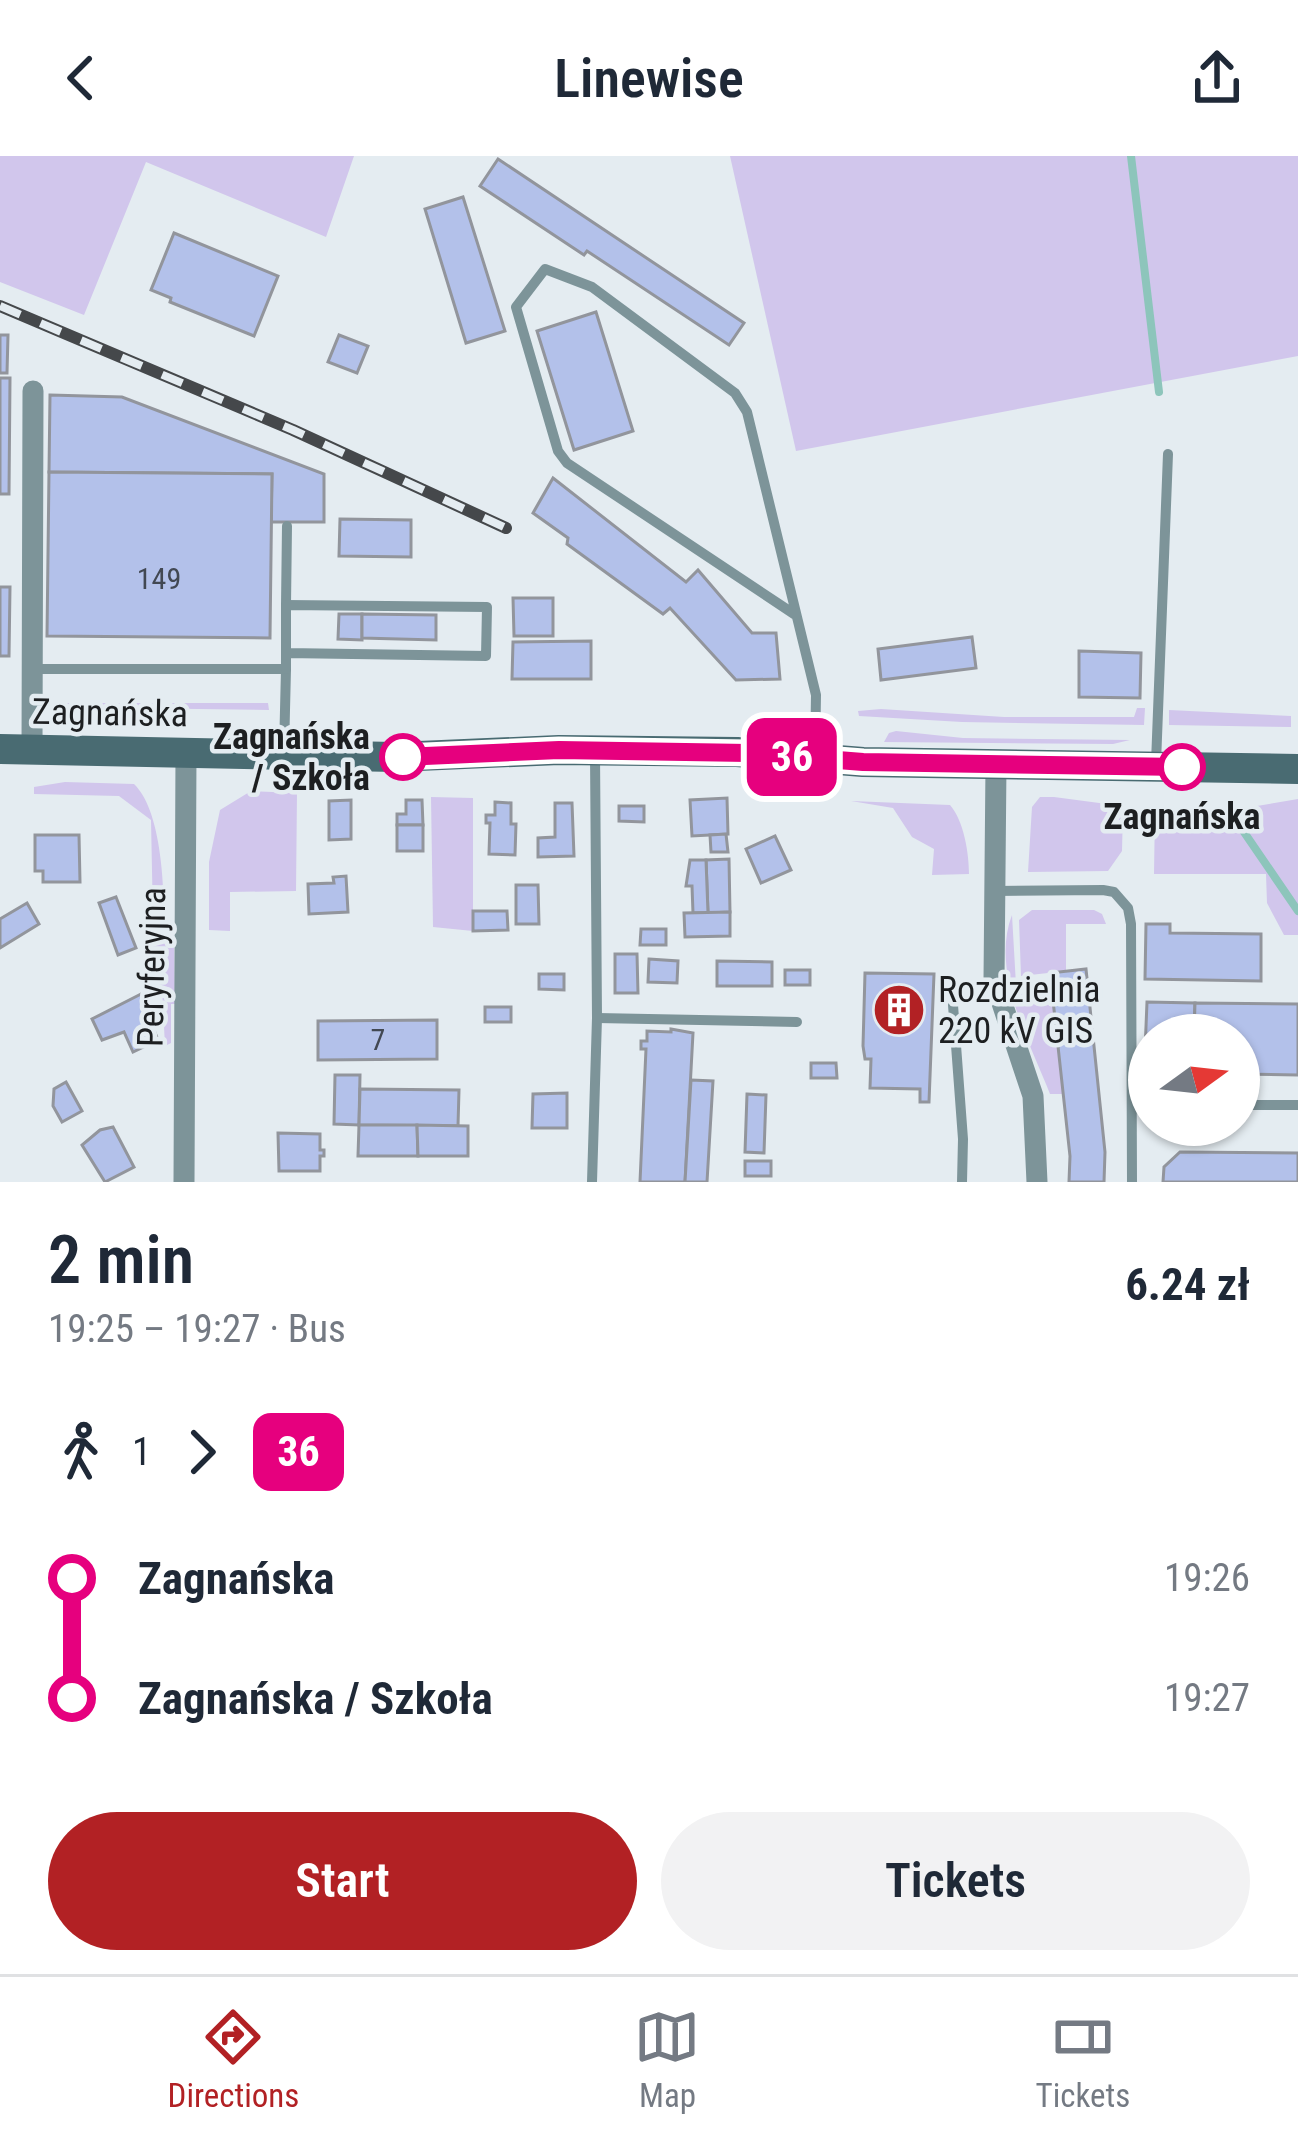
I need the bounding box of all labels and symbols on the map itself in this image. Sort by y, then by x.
house number: 149 [137,561,181,596]
street label: Zagnańska [32,691,188,735]
place label: Zagnańska / Szkoła [213,716,370,799]
line badge: 36 [738,718,846,796]
marker: Zagnańska / Szkoła [381,735,425,779]
marker: Zagnańska [1160,745,1204,789]
place label: Zagnańska [1103,796,1261,838]
street label: Peryferyjna [130,887,174,1047]
place label: Rozdzielnia 220 kV GIS [938,969,1100,1052]
building icon: Rozdzielnia 220 kV GIS [871,982,927,1038]
north arrow [1128,1014,1260,1146]
house number: 7 [371,1022,385,1057]

